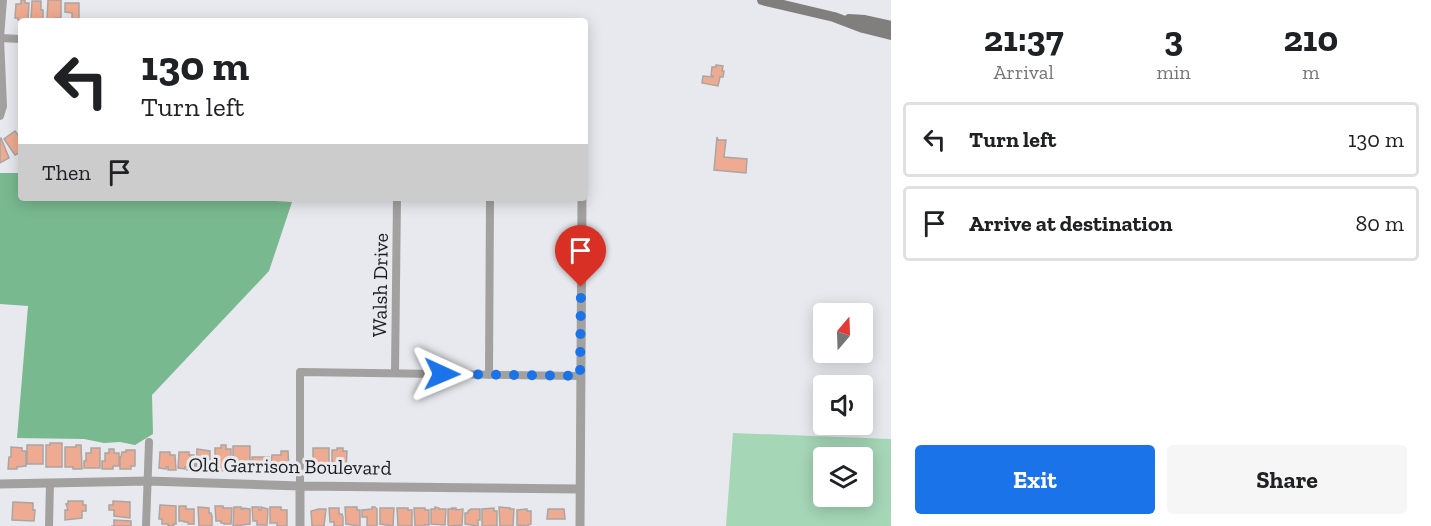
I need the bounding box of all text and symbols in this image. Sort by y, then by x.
text: 21:37 [984,17,1064,60]
text: 3 [1164,17,1183,60]
text: 210 [1284,17,1338,60]
text: 130 m [141,40,249,91]
icon: left [42,42,120,120]
text: Arrival [994,60,1054,84]
text: min [1156,60,1191,84]
text: m [1302,60,1319,84]
text: Turn left [141,91,244,123]
icon: left [918,123,951,156]
text: Turn left [969,126,1056,153]
text: 130 m [1348,126,1404,153]
icon: arrive [103,156,136,189]
text: Then [42,159,91,186]
icon: arrive [918,207,951,240]
text: Arrive at destination [969,210,1172,237]
text: 80 m [1356,210,1404,237]
pin [555,225,606,287]
street label: Walsh Drive [367,233,393,337]
icon: arrive [564,234,597,267]
north arrow [813,303,873,363]
map controls [813,303,873,507]
position arrow [410,342,474,406]
button: sound [813,375,873,435]
button: Exit [915,445,1155,514]
button: Share [1167,445,1407,514]
button: layers [813,447,873,507]
street label: Old Garrison Boulevard [188,452,392,480]

